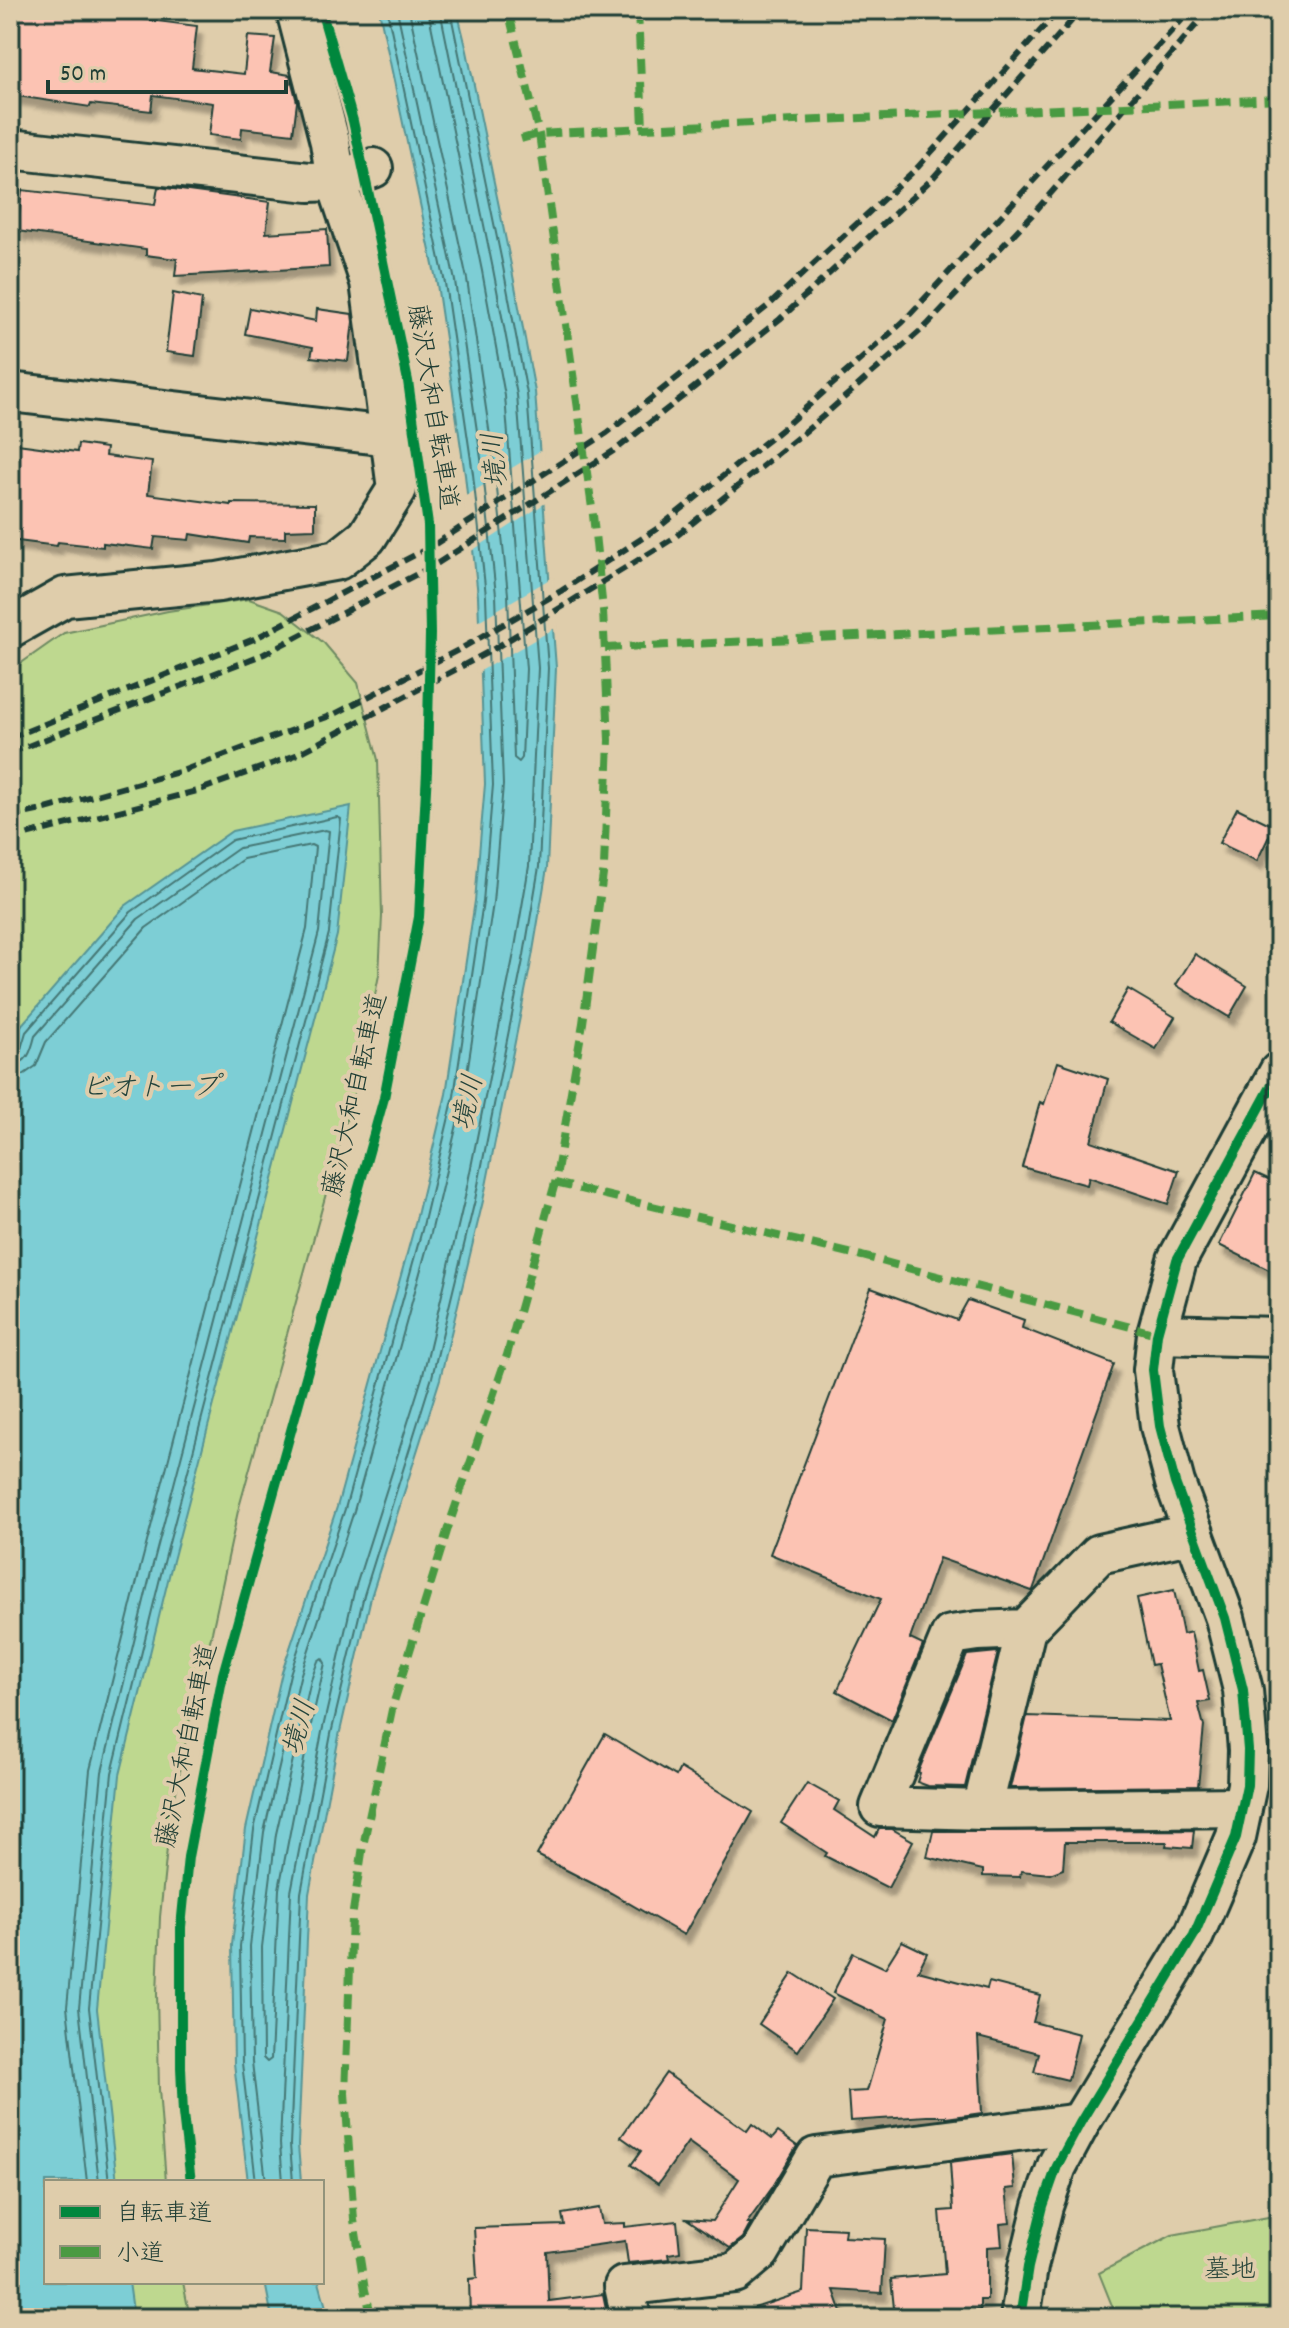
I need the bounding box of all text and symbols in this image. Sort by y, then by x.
scale bar [48,44,286,94]
text: 50 m [60,58,106,92]
street label: 藤沢大和自転車道 [396,301,466,513]
water label: 境川 [476,430,520,490]
street label: 藤沢大和自転車道 [316,989,398,1201]
water label: ビオトープ [81,1070,224,1110]
water label: 境川 [446,1071,496,1135]
street label: 藤沢大和自転車道 [149,1640,229,1852]
water label: 境川 [275,1696,329,1760]
legend [44,2180,324,2284]
text: 自転車道 [116,2198,212,2232]
text: 小道 [116,2238,164,2272]
park label: 墓地 [1204,2253,1256,2290]

